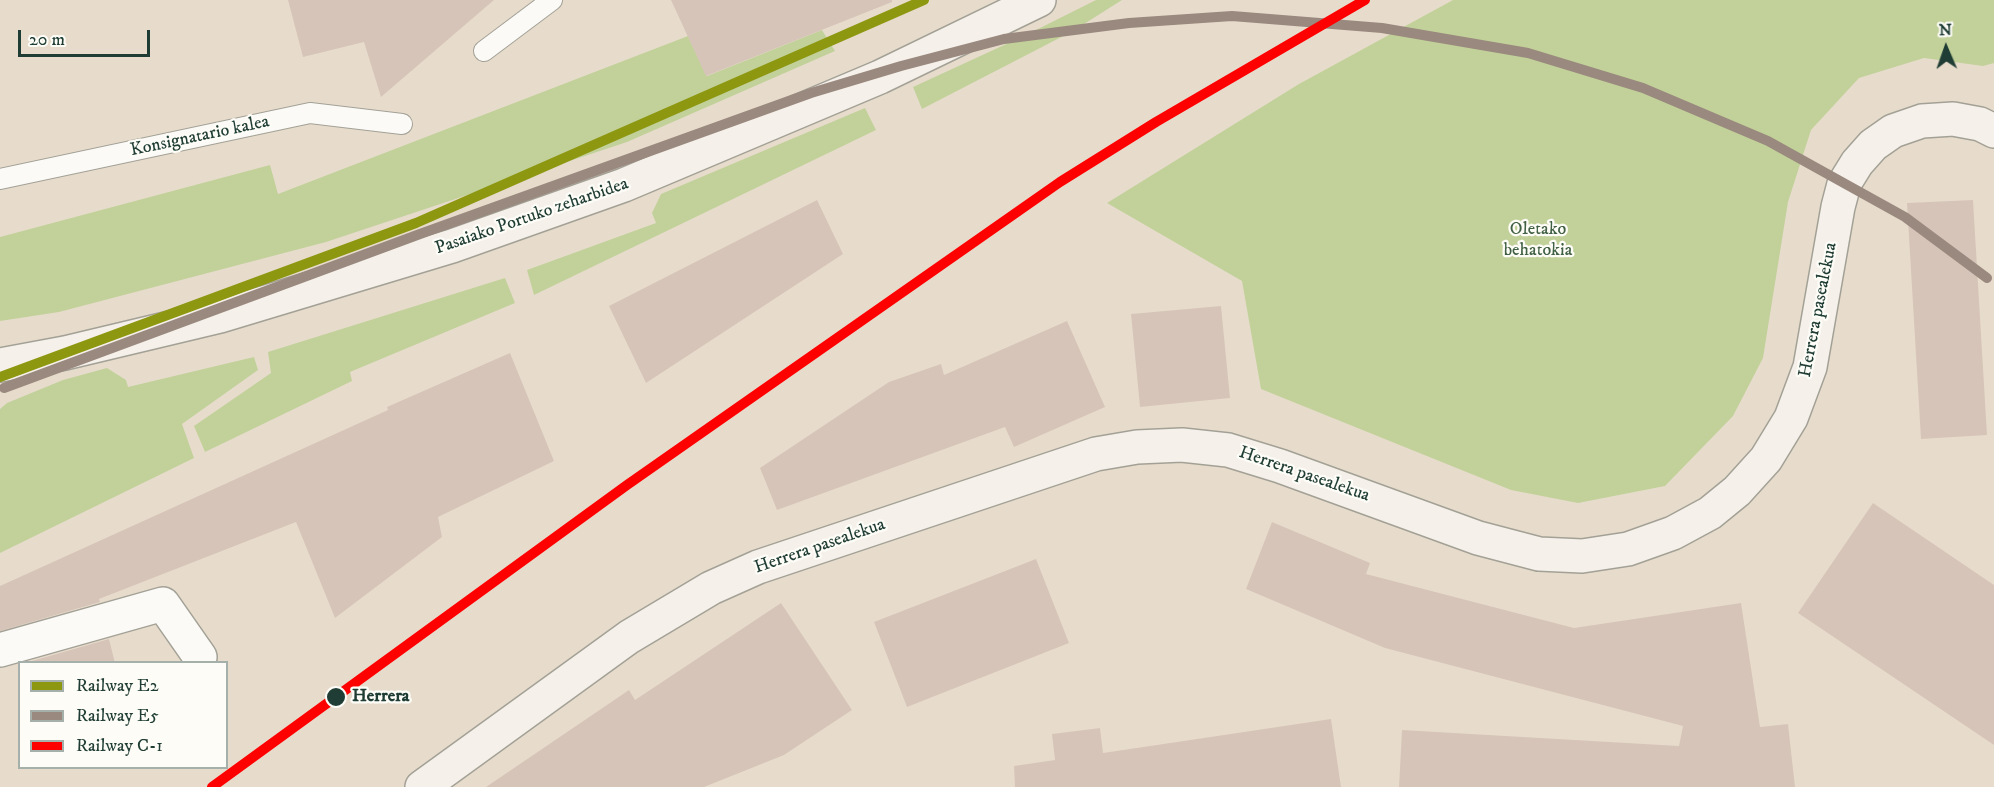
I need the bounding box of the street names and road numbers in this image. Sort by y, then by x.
street label: Konsignatario kalea [129,112,271,162]
street label: Pasaiako Portuko zeharbidea [433,174,631,260]
street label: Herrera pasealekua [1795,241,1843,379]
street label: Herrera pasealekua [1236,442,1372,508]
street label: Herrera pasealekua [752,514,888,580]

